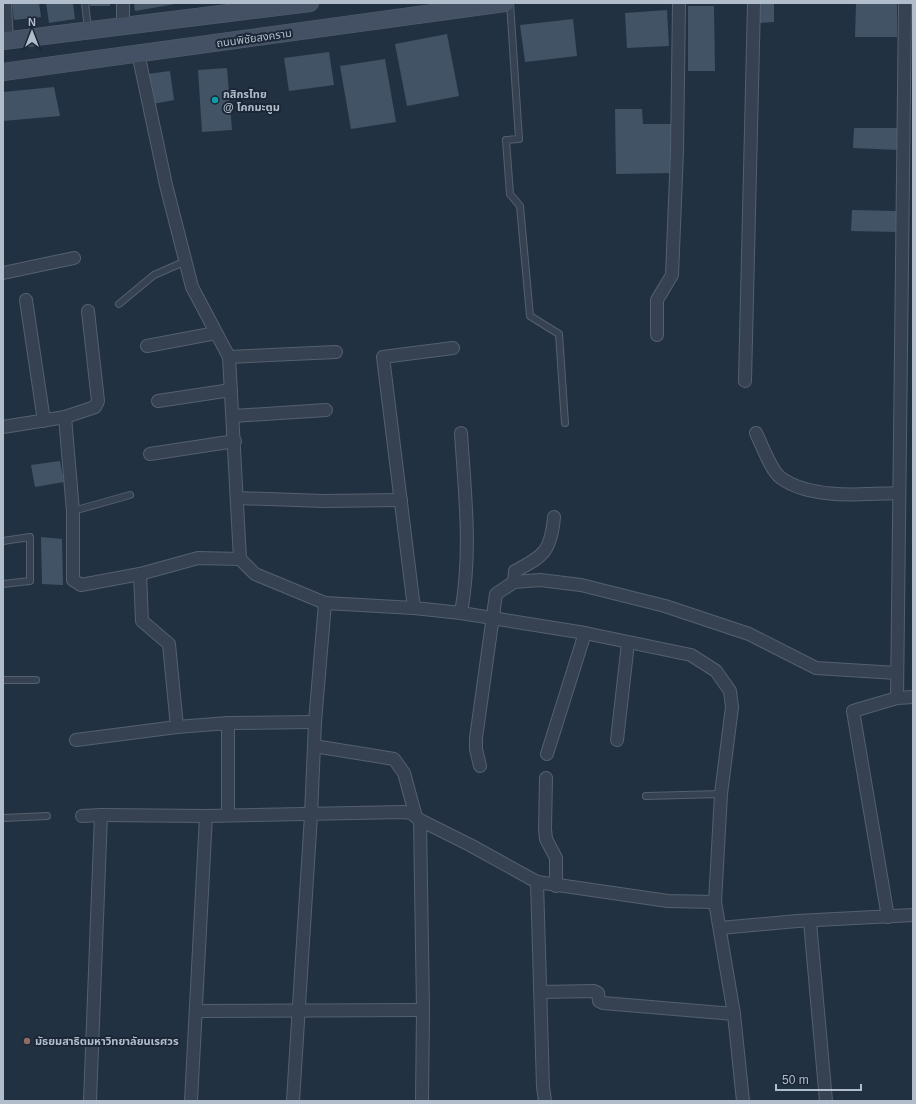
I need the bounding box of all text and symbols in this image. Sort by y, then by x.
north arrow [12,12,52,52]
text: N [28,16,36,28]
street label: ถนนพิชัยสงคราม [216,27,292,49]
place label: กสิกรไทย @ โคกมะตูม [223,88,280,114]
marker: กสิกรไทย @ โคกมะตูม [210,95,220,105]
place label: มัธยมสาธิตมหาวิทยาลัยนเรศวร [35,1035,179,1047]
marker: มัธยมสาธิตมหาวิทยาลัยนเรศวร [22,1036,32,1046]
scale bar [776,1066,861,1092]
text: 50 m [782,1073,809,1087]

